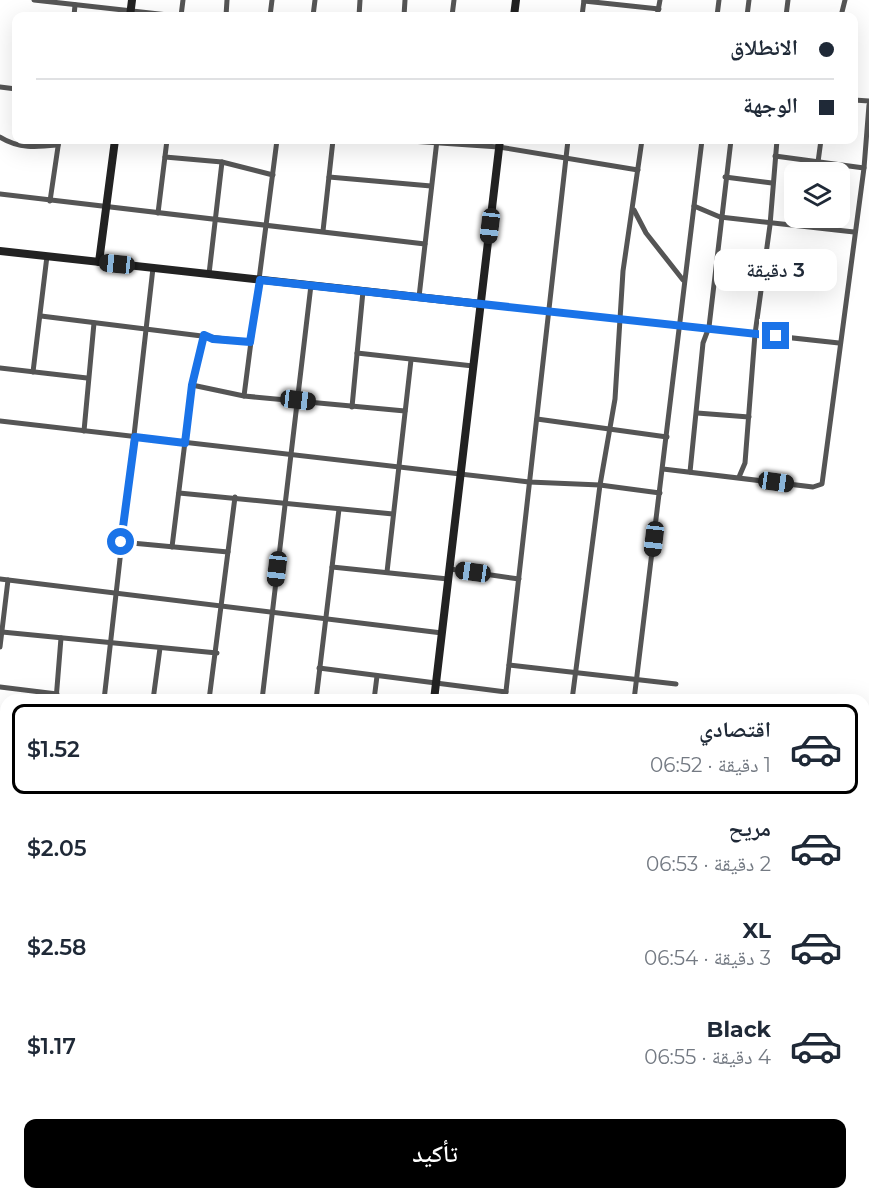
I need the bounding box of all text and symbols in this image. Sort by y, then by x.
text: الانطلاق [730,34,798,61]
text: الوجهة [743,92,798,119]
map controls [784,162,850,228]
button: layers [784,162,850,228]
car [479,207,501,245]
callout: 3 دقيقة [714,249,838,291]
car [98,253,136,275]
text: 3 دقيقة [746,258,805,282]
route end [762,322,789,349]
car [279,389,317,411]
car [757,471,795,493]
car [643,520,665,558]
route start [107,528,134,555]
car [266,550,288,588]
car [454,561,492,583]
text: اقتصادي [699,716,771,743]
icon: car [789,722,843,776]
text: $1.52 [27,736,80,763]
text: 1 دقيقة · 06:52 [650,753,771,777]
text: مريح [728,815,771,842]
icon: car [789,821,843,875]
text: $2.05 [27,835,87,862]
text: 2 دقيقة · 06:53 [646,852,771,876]
text: XL [742,917,771,944]
icon: car [789,920,843,974]
text: $2.58 [27,934,86,961]
text: 3 دقيقة · 06:54 [644,946,771,970]
text: Black [707,1016,771,1043]
icon: car [789,1019,843,1073]
text: $1.17 [27,1033,76,1060]
text: 4 دقيقة · 06:55 [644,1045,771,1069]
button: تأكيد [24,1119,846,1188]

